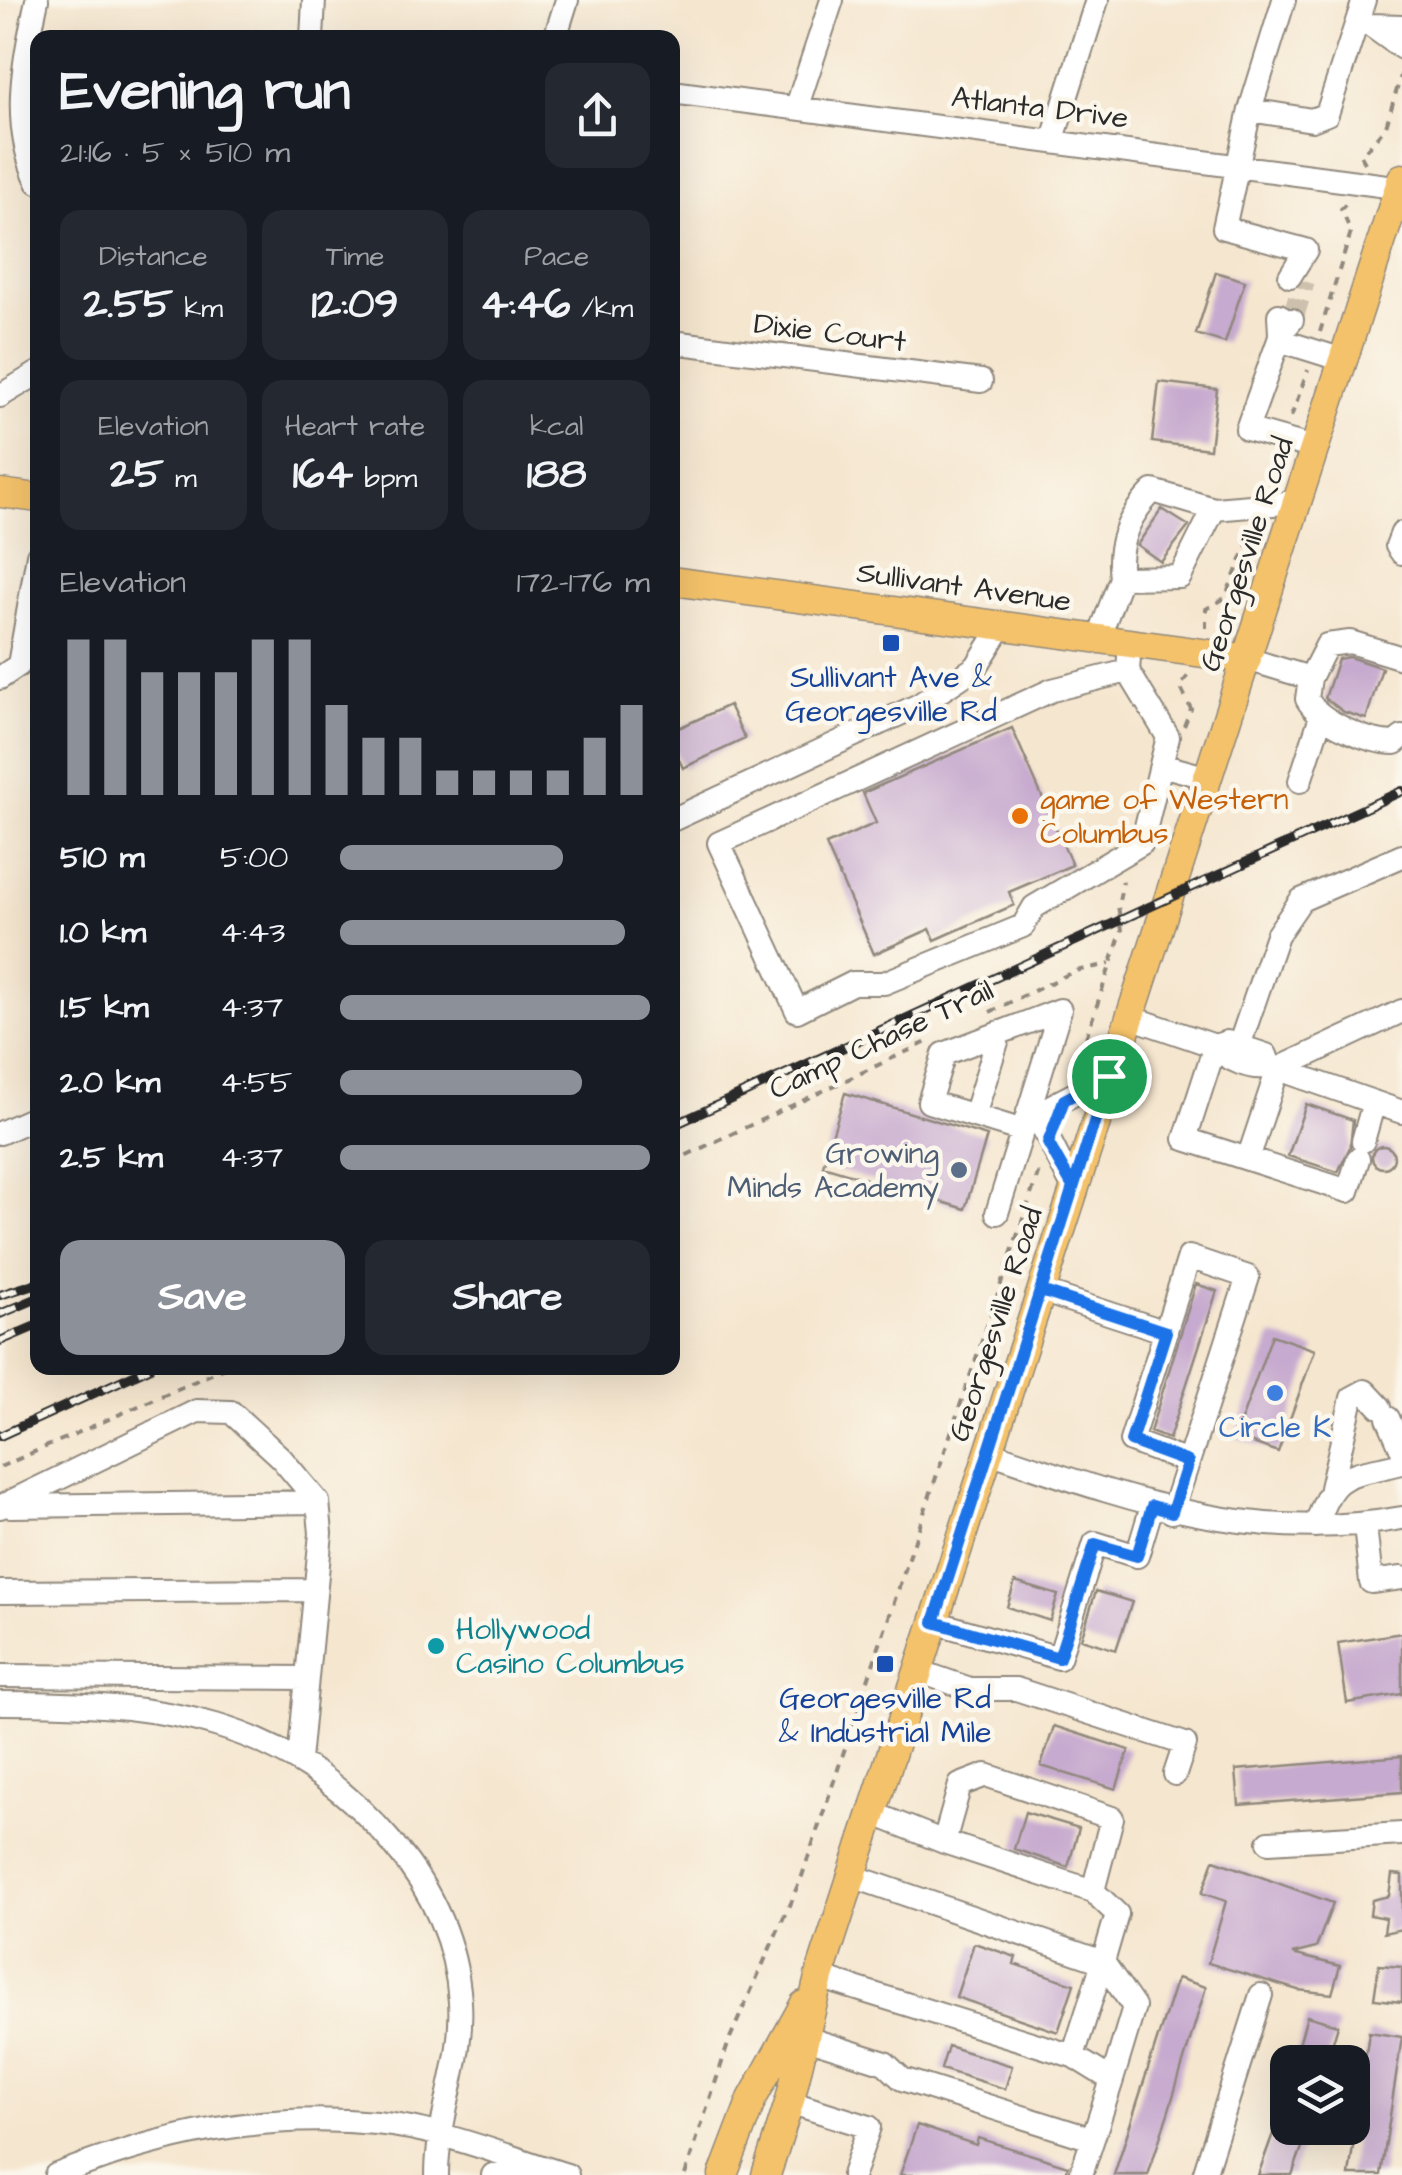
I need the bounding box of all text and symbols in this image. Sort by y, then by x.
text: Evening run [60,54,350,130]
button: share [545,63,650,168]
street label: Atlanta Drive [949,76,1131,140]
text: 21:16 · 5 × 510 m [60,130,290,175]
text: Distance [99,237,208,276]
text: Time [326,237,384,276]
text: Pace [524,237,589,276]
text: 2.55 [84,276,173,334]
text: 12:09 [312,276,398,334]
text: 4:46 [480,276,570,334]
text: km [173,289,223,328]
text: /km [570,289,633,328]
street label: Dixie Court [751,303,908,363]
text: Elevation [98,407,208,446]
text: Heart rate [285,407,425,446]
text: kcal [530,407,583,446]
street label: Georgesville Road [1189,432,1306,677]
text: 25 [110,446,164,504]
text: 164 [293,446,353,504]
text: 188 [527,446,587,504]
text: m [164,459,197,498]
text: bpm [353,459,417,498]
street label: Sullivant Avenue [854,551,1074,623]
text: Elevation [60,560,186,605]
text: 172–176 m [516,560,650,605]
marker: Sullivant Ave & Georgesville Rd [880,632,902,654]
place label: Sullivant Ave & Georgesville Rd [785,657,997,734]
place label: game of Western Columbus [1040,779,1288,855]
marker: game of Western Columbus [1009,805,1031,827]
text: 510 m [60,835,145,880]
text: 5:00 [220,835,288,880]
text: 1.0 km [60,910,146,955]
text: 4:43 [220,910,285,955]
street label: Camp Chase Trail [762,970,1000,1110]
text: 1.5 km [60,985,149,1030]
text: 4:37 [220,985,283,1030]
pin [1067,1034,1152,1119]
icon: arrive [1082,1049,1137,1104]
text: 2.0 km [60,1060,160,1105]
text: 4:55 [220,1060,292,1105]
place label: Growing Minds Academy [727,1133,939,1210]
text: 2.5 km [60,1135,163,1180]
text: 4:37 [220,1135,283,1180]
marker: Growing Minds Academy [948,1159,970,1181]
street label: Georgesville Road [938,1202,1055,1447]
button: Save [60,1240,345,1355]
button: Share [365,1240,650,1355]
marker: Circle K [1264,1382,1286,1404]
place label: Circle K [1219,1407,1331,1449]
place label: Hollywood Casino Columbus [456,1609,685,1685]
marker: Hollywood Casino Columbus [425,1635,447,1657]
marker: Georgesville Rd & Industrial Mile [874,1653,896,1675]
place label: Georgesville Rd & Industrial Mile [779,1678,991,1754]
map controls [1270,2045,1370,2145]
button: layers [1270,2045,1370,2145]

